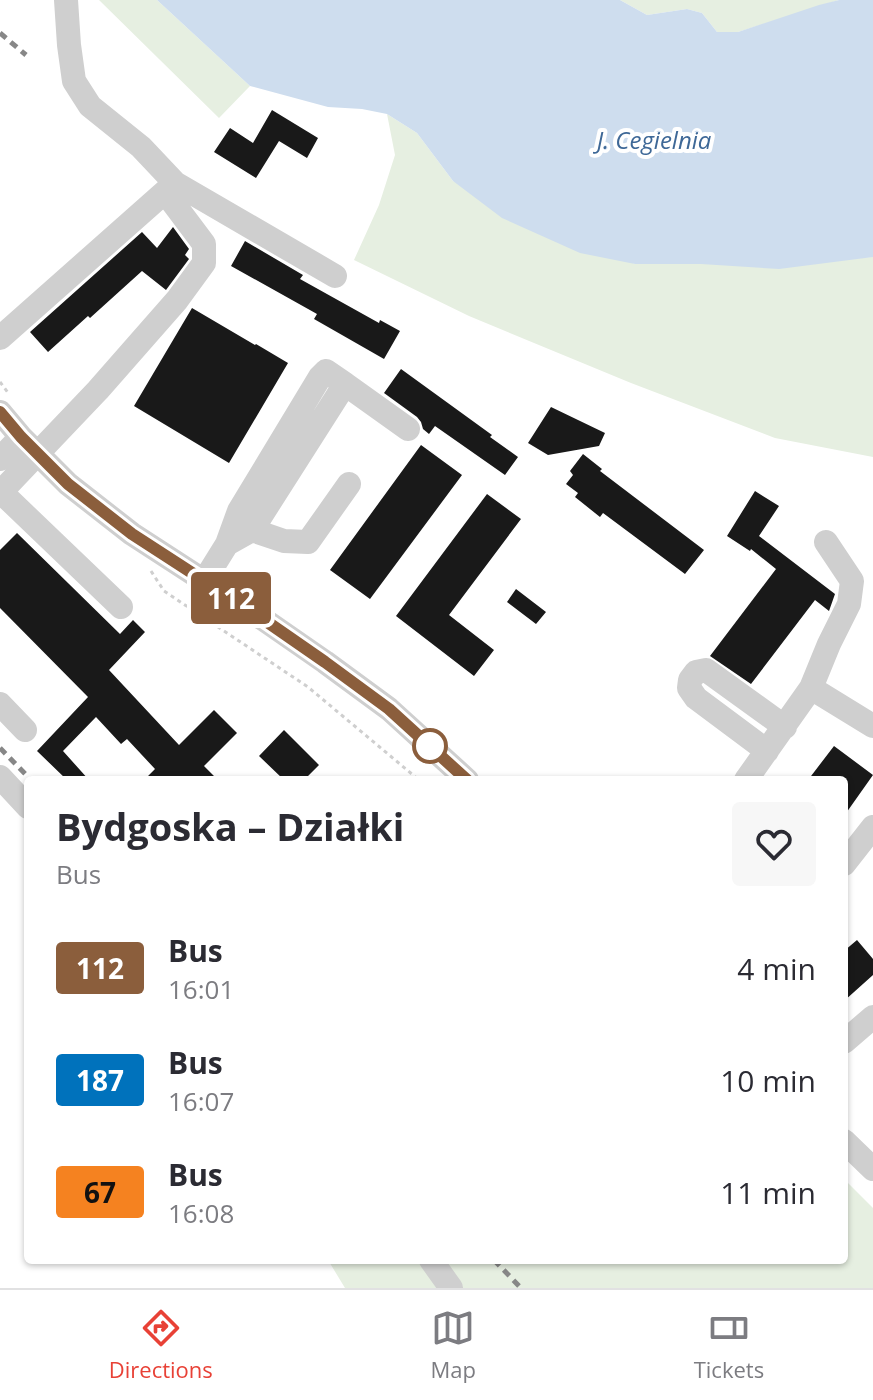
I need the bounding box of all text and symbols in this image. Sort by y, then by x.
water label: J. Cegielnia [593,123,712,156]
line badge: 112 [185,572,277,624]
text: 112 [207,579,255,617]
unlabelled marker [413,729,447,763]
text: Bydgoska – Działki [56,800,404,852]
button: heart [732,802,816,886]
text: Bus [56,856,101,892]
text: Bus [168,930,223,971]
text: 4 min [737,948,816,989]
text: 112 [76,949,124,987]
text: 16:01 [168,971,234,1007]
text: Bus [168,1042,223,1083]
text: 10 min [720,1060,816,1101]
text: 187 [76,1061,124,1099]
text: 16:07 [168,1083,234,1119]
text: Bus [168,1154,223,1195]
text: 11 min [720,1172,816,1213]
text: 67 [84,1173,116,1211]
text: 16:08 [168,1195,234,1231]
tab: Directions [109,1306,213,1384]
tab: Map [431,1306,476,1384]
tab: Tickets [694,1306,764,1384]

